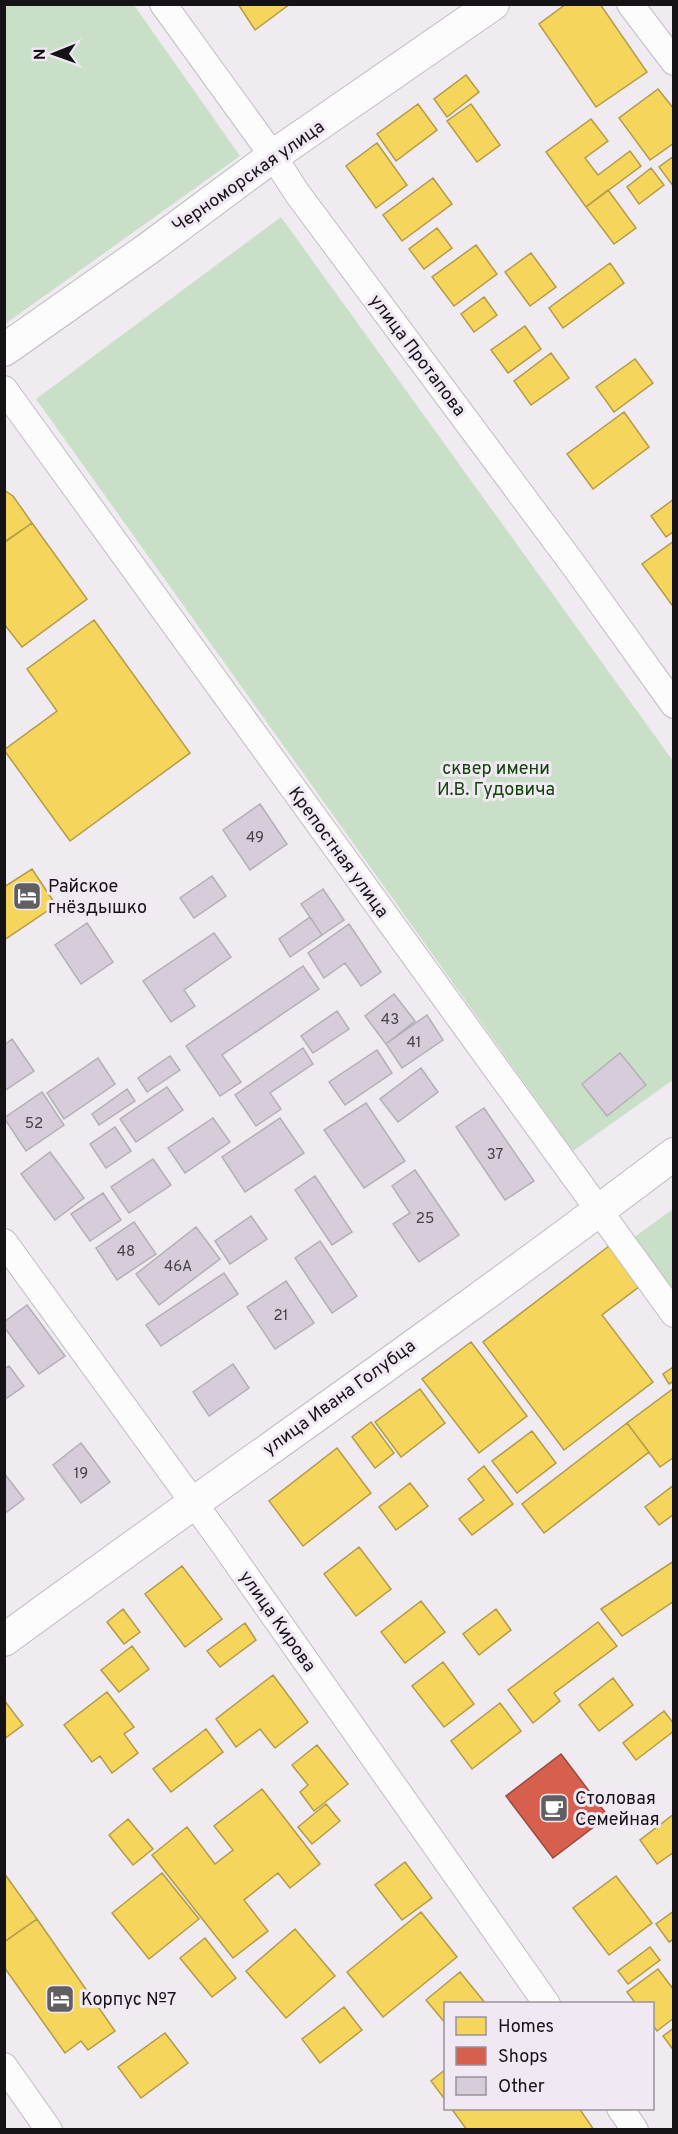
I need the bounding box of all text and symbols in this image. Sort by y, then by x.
north arrow [24,24,84,84]
text: N [31,48,51,60]
street label: Черноморская улица [168,116,330,239]
street label: улица Протапова [363,290,470,422]
park label: сквер имени И.В. Гудовича [437,758,555,802]
street label: Крепостная улица [282,783,393,923]
house number: 49 [246,829,264,848]
place label: Райское гнёздышко [48,876,147,920]
hotel icon: Райское гнёздышко [11,880,43,912]
house number: 43 [381,1011,399,1030]
house number: 41 [407,1034,421,1053]
house number: 52 [25,1115,43,1134]
house number: 37 [487,1146,504,1165]
house number: 25 [416,1210,434,1229]
house number: 48 [117,1243,135,1262]
house number: 46А [164,1258,192,1277]
house number: 21 [274,1307,288,1326]
street label: улица Ивана Голубца [259,1335,421,1461]
house number: 19 [74,1465,88,1484]
street label: улица Кирова [233,1567,320,1677]
place label: Столовая Семейная [575,1788,660,1832]
cafe icon: Столовая Семейная [538,1792,570,1824]
hotel icon: Корпус №7 [44,1983,76,2015]
place label: Корпус №7 [81,1989,176,2012]
legend [444,2002,654,2110]
text: Homes [498,2016,554,2039]
text: Shops [498,2046,548,2069]
text: Other [498,2076,545,2099]

